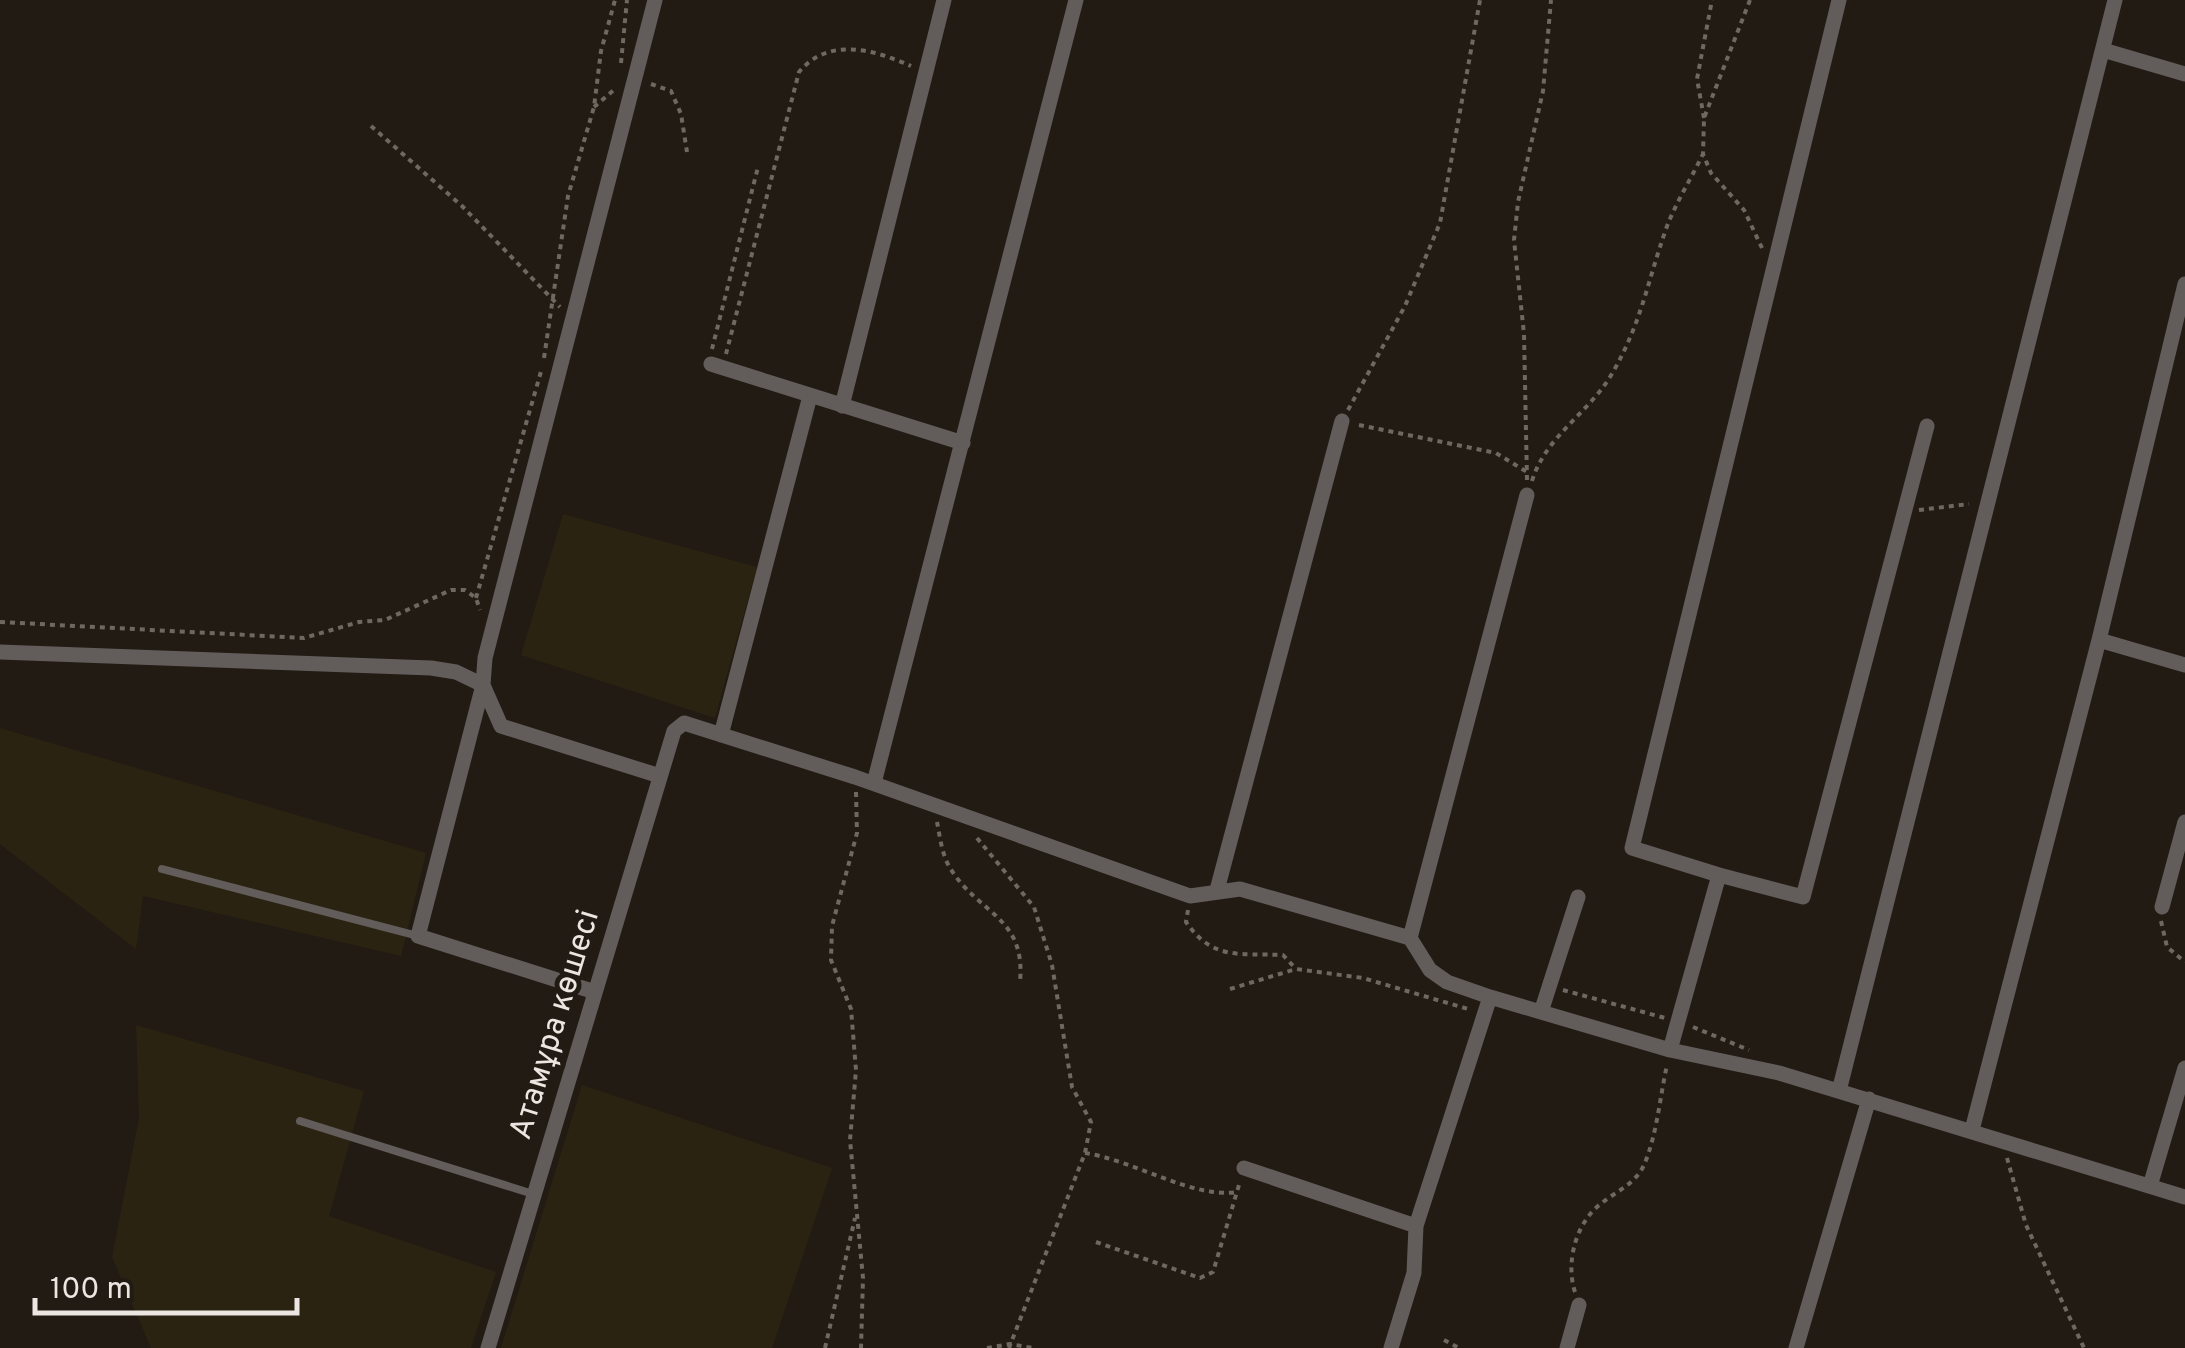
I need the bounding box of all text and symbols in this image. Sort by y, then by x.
street label: Атамұра көшесі [502,905,610,1145]
scale bar [35,1253,298,1315]
text: 100 m [50,1272,132,1309]

